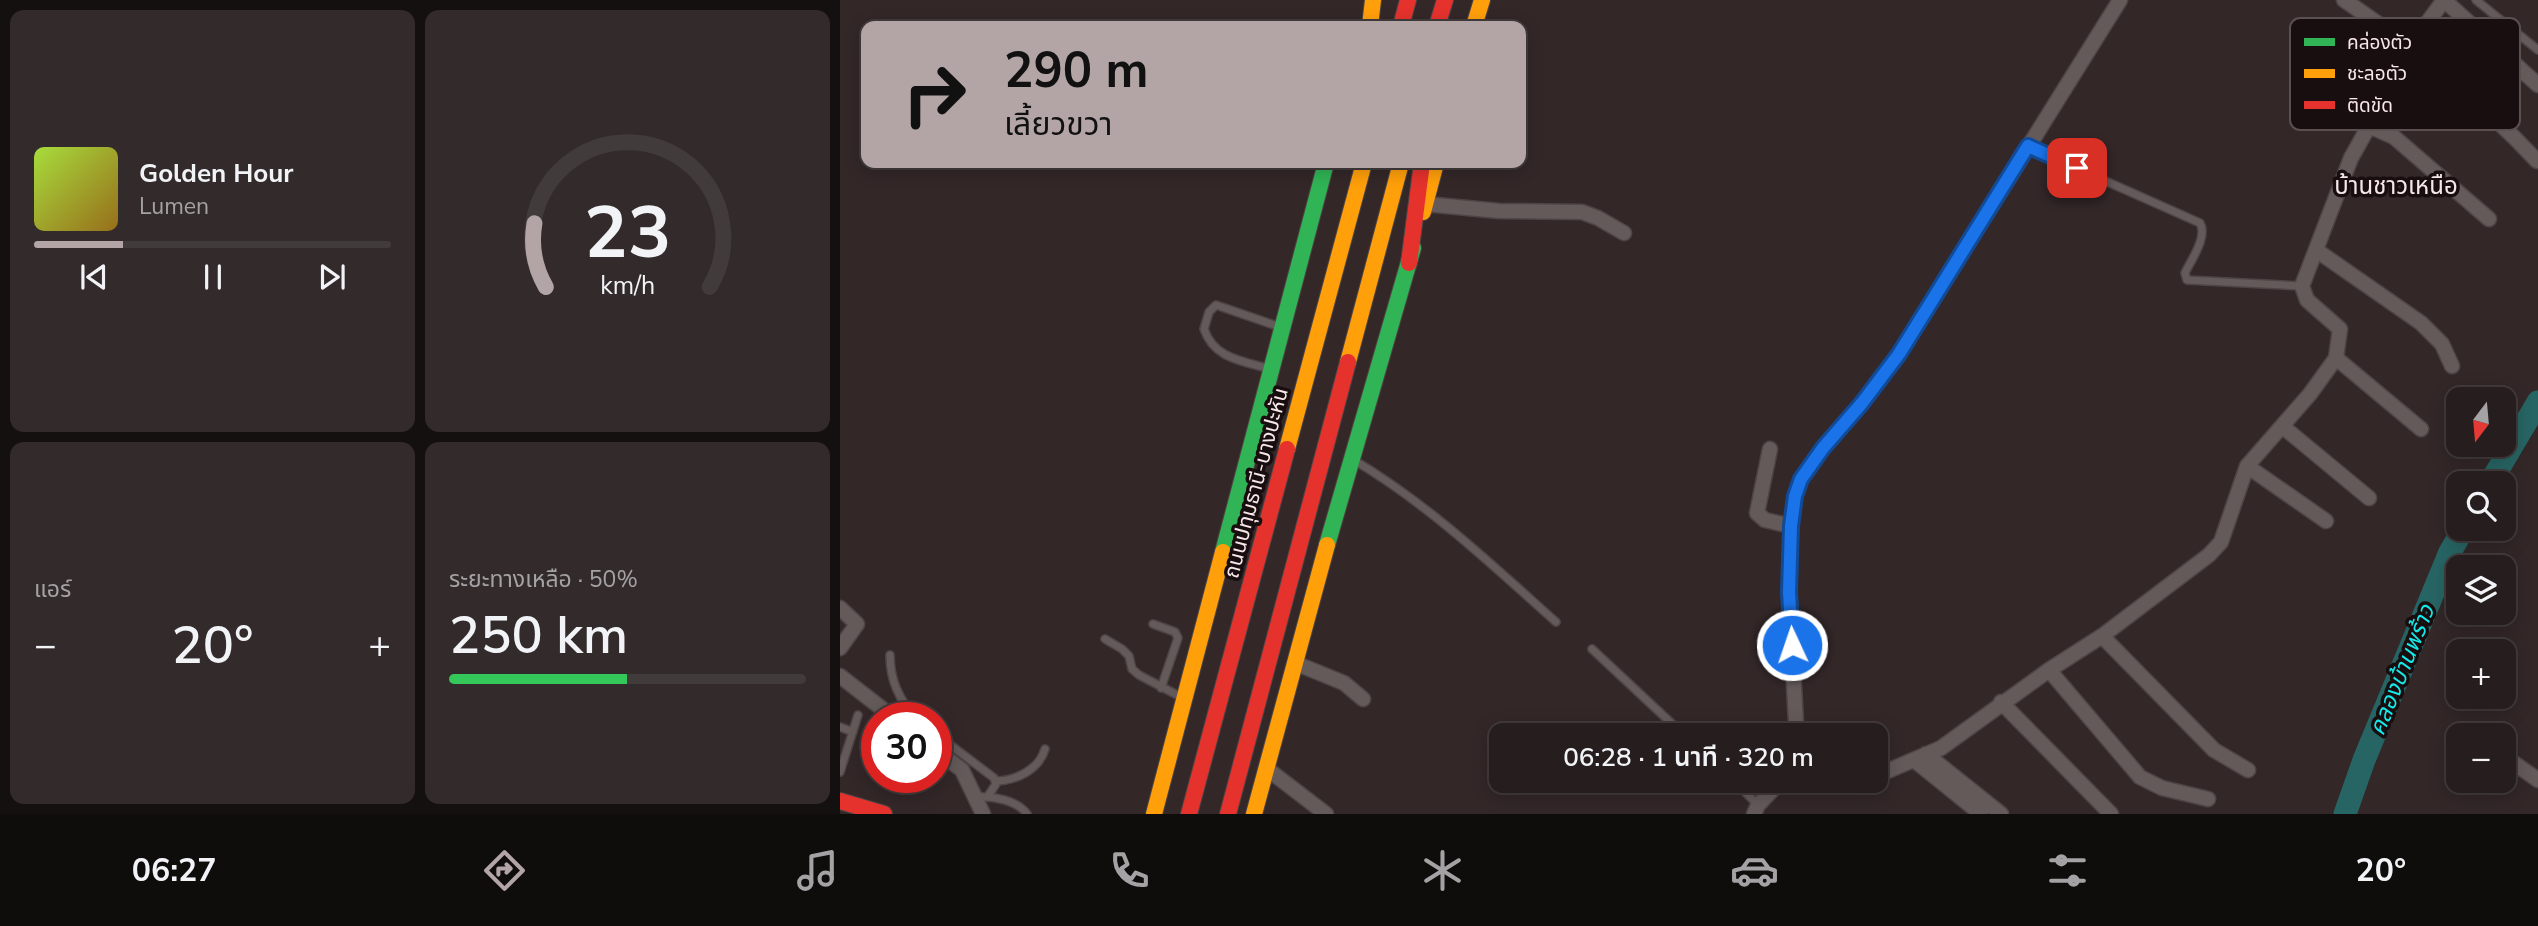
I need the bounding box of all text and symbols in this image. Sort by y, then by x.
legend [2290,18,2520,130]
text: คล่องตัว [2347,30,2412,56]
text: 290 m [1004,37,1148,104]
icon: right [889,49,980,140]
text: ชะลอตัว [2347,61,2407,87]
text: ติดขัด [2347,93,2393,119]
text: เลี้ยวขวา [1004,103,1112,146]
pin [2047,138,2107,198]
icon: arrive [2058,149,2096,187]
text: Golden Hour [139,156,294,191]
district label: บ้านชาวเหนือ [2334,170,2458,202]
text: 23 [584,184,671,284]
text: Lumen [139,191,209,222]
icon: previous [75,258,113,296]
icon: pause [194,258,232,296]
icon: next [313,258,351,296]
text: km/h [600,269,655,303]
street label: ถนนปทุมธานี-บางปะหัน [1217,385,1295,581]
north arrow [2446,387,2516,457]
map controls [2446,387,2516,793]
button: search [2446,471,2516,541]
button: layers [2446,555,2516,625]
text: ระยะทางเหลือ · 50% [449,564,638,595]
text: แอร์ [34,574,71,605]
text: 250 km [449,600,628,671]
water label: คลองบ้านพร้าว [2362,600,2442,740]
position arrow [1755,608,1829,682]
text: 20° [172,610,253,681]
text: − [34,620,57,671]
text: + [368,620,391,671]
button: + [2446,639,2516,709]
speed limit sign: 30 [861,702,952,793]
button: − [2446,723,2516,793]
text: 06:28 · 1 นาที · 320 m [1563,740,1814,775]
icon: directions [480,846,529,895]
icon: music [793,846,842,895]
icon: phone [1105,846,1154,895]
icon: climate [1418,846,1467,895]
icon: car [1730,846,1779,895]
icon: filters [2043,846,2092,895]
text: 06:27 [132,849,217,892]
text: 20° [2356,849,2406,892]

